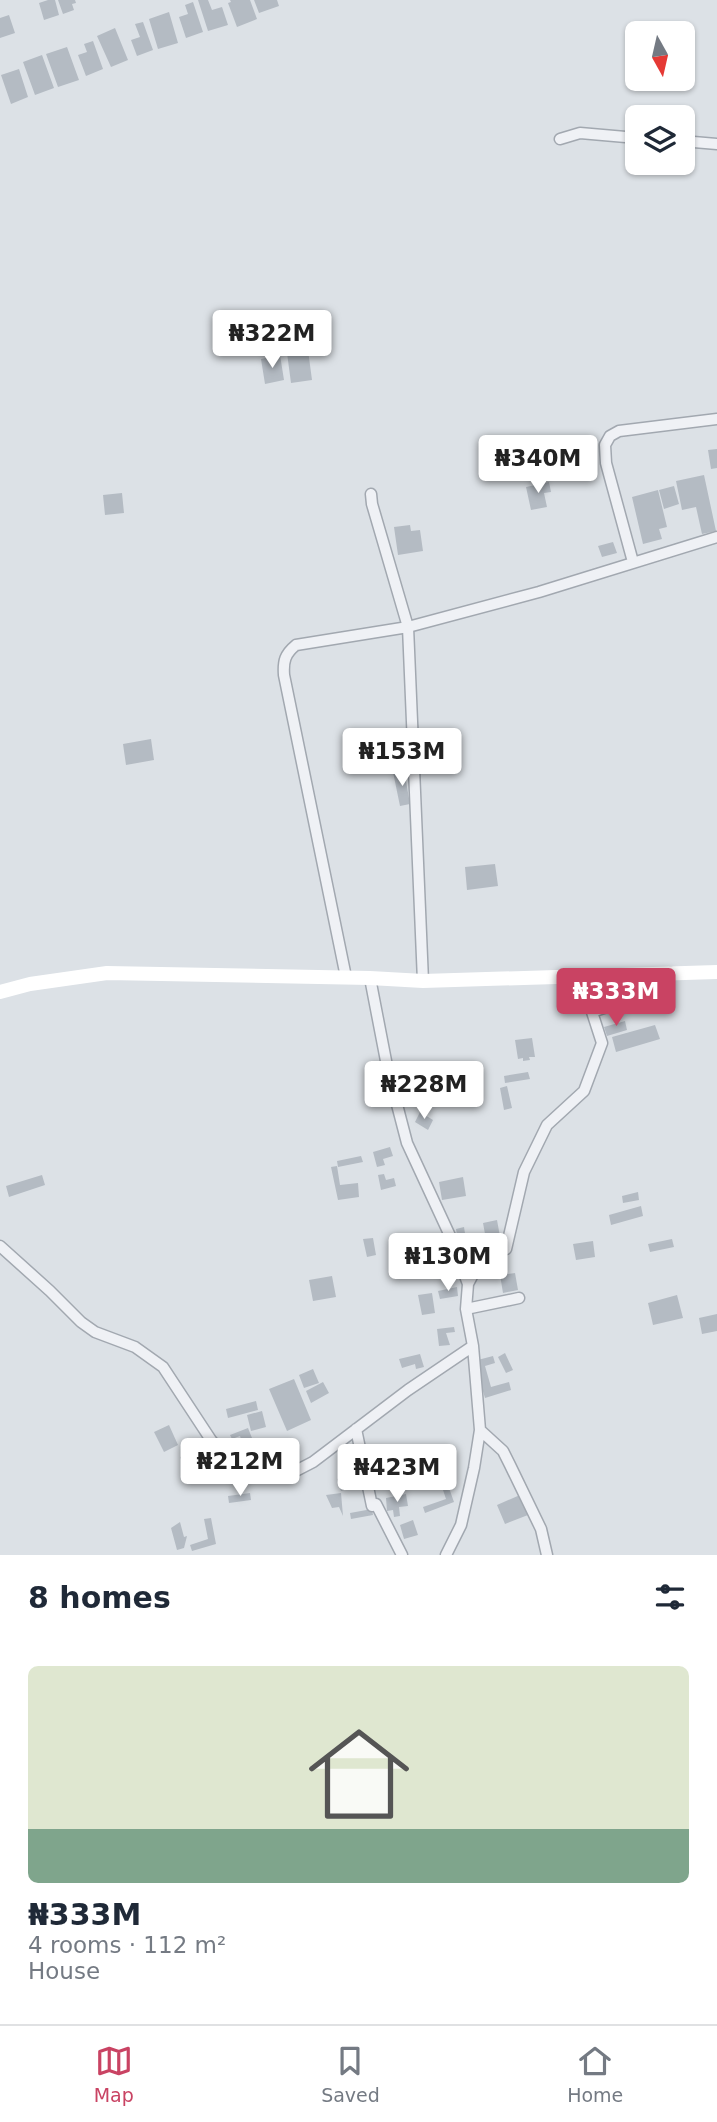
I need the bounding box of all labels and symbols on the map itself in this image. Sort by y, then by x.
north arrow [625,21,695,91]
pin: ₦322M [223,310,321,370]
pin: ₦340M [489,435,587,495]
pin: ₦153M [353,728,451,788]
pin: ₦333M [567,968,665,1028]
pin: ₦228M [375,1062,473,1121]
pin: ₦130M [399,1234,497,1293]
pin: ₦212M [191,1438,289,1498]
pin: ₦423M [348,1444,446,1504]

